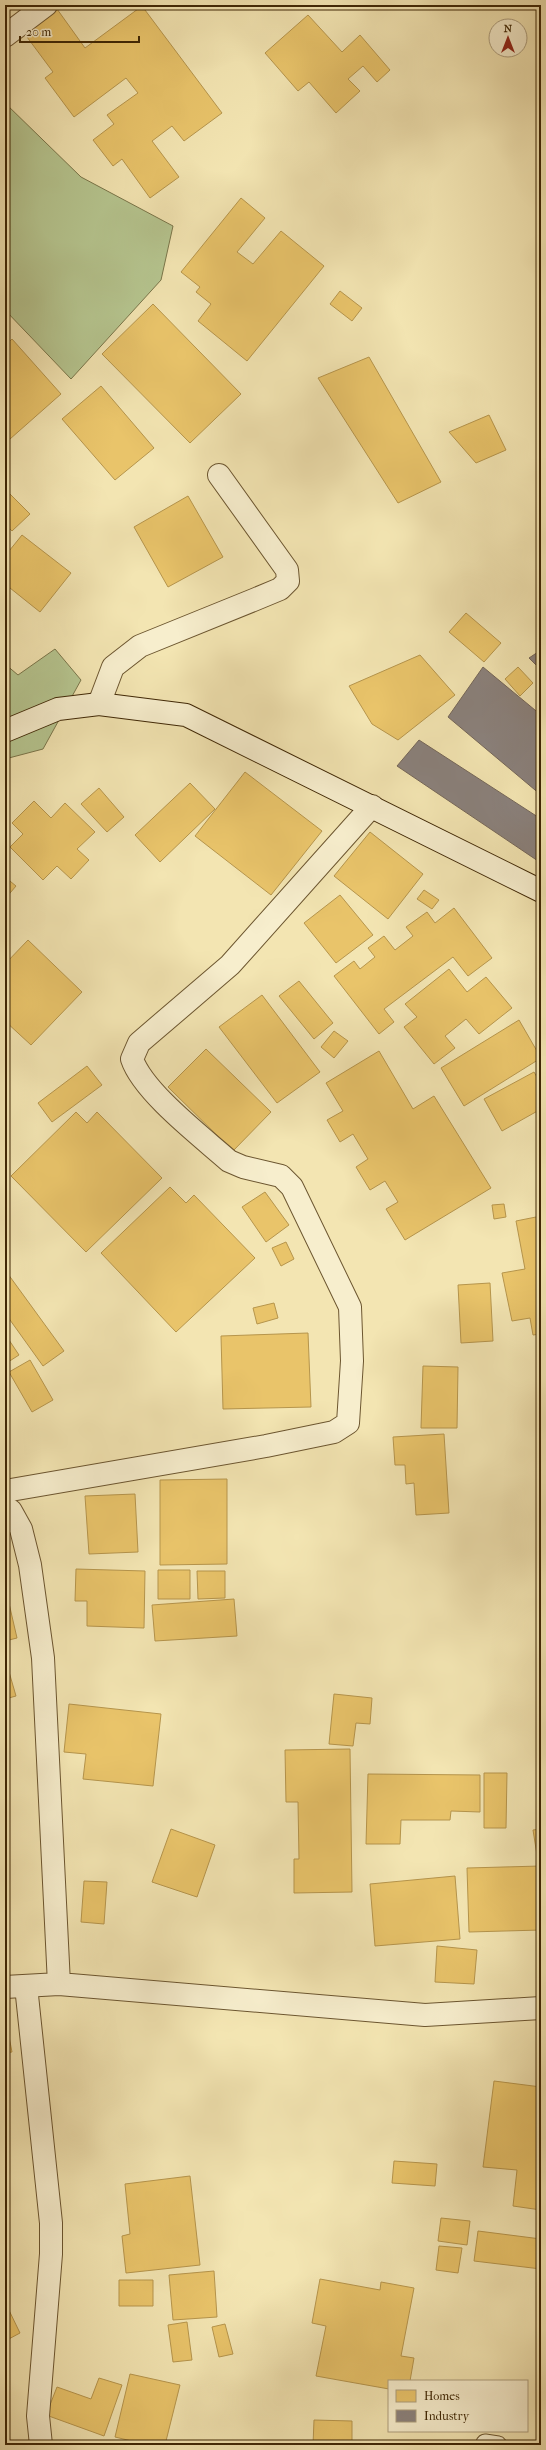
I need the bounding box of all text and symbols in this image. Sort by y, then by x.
scale bar [20,18,139,44]
north arrow [488,18,528,58]
text: N [504,22,513,35]
text: 20 m [26,25,51,39]
legend [388,2380,528,2432]
text: Homes [424,2389,460,2403]
text: Industry [424,2409,470,2423]

